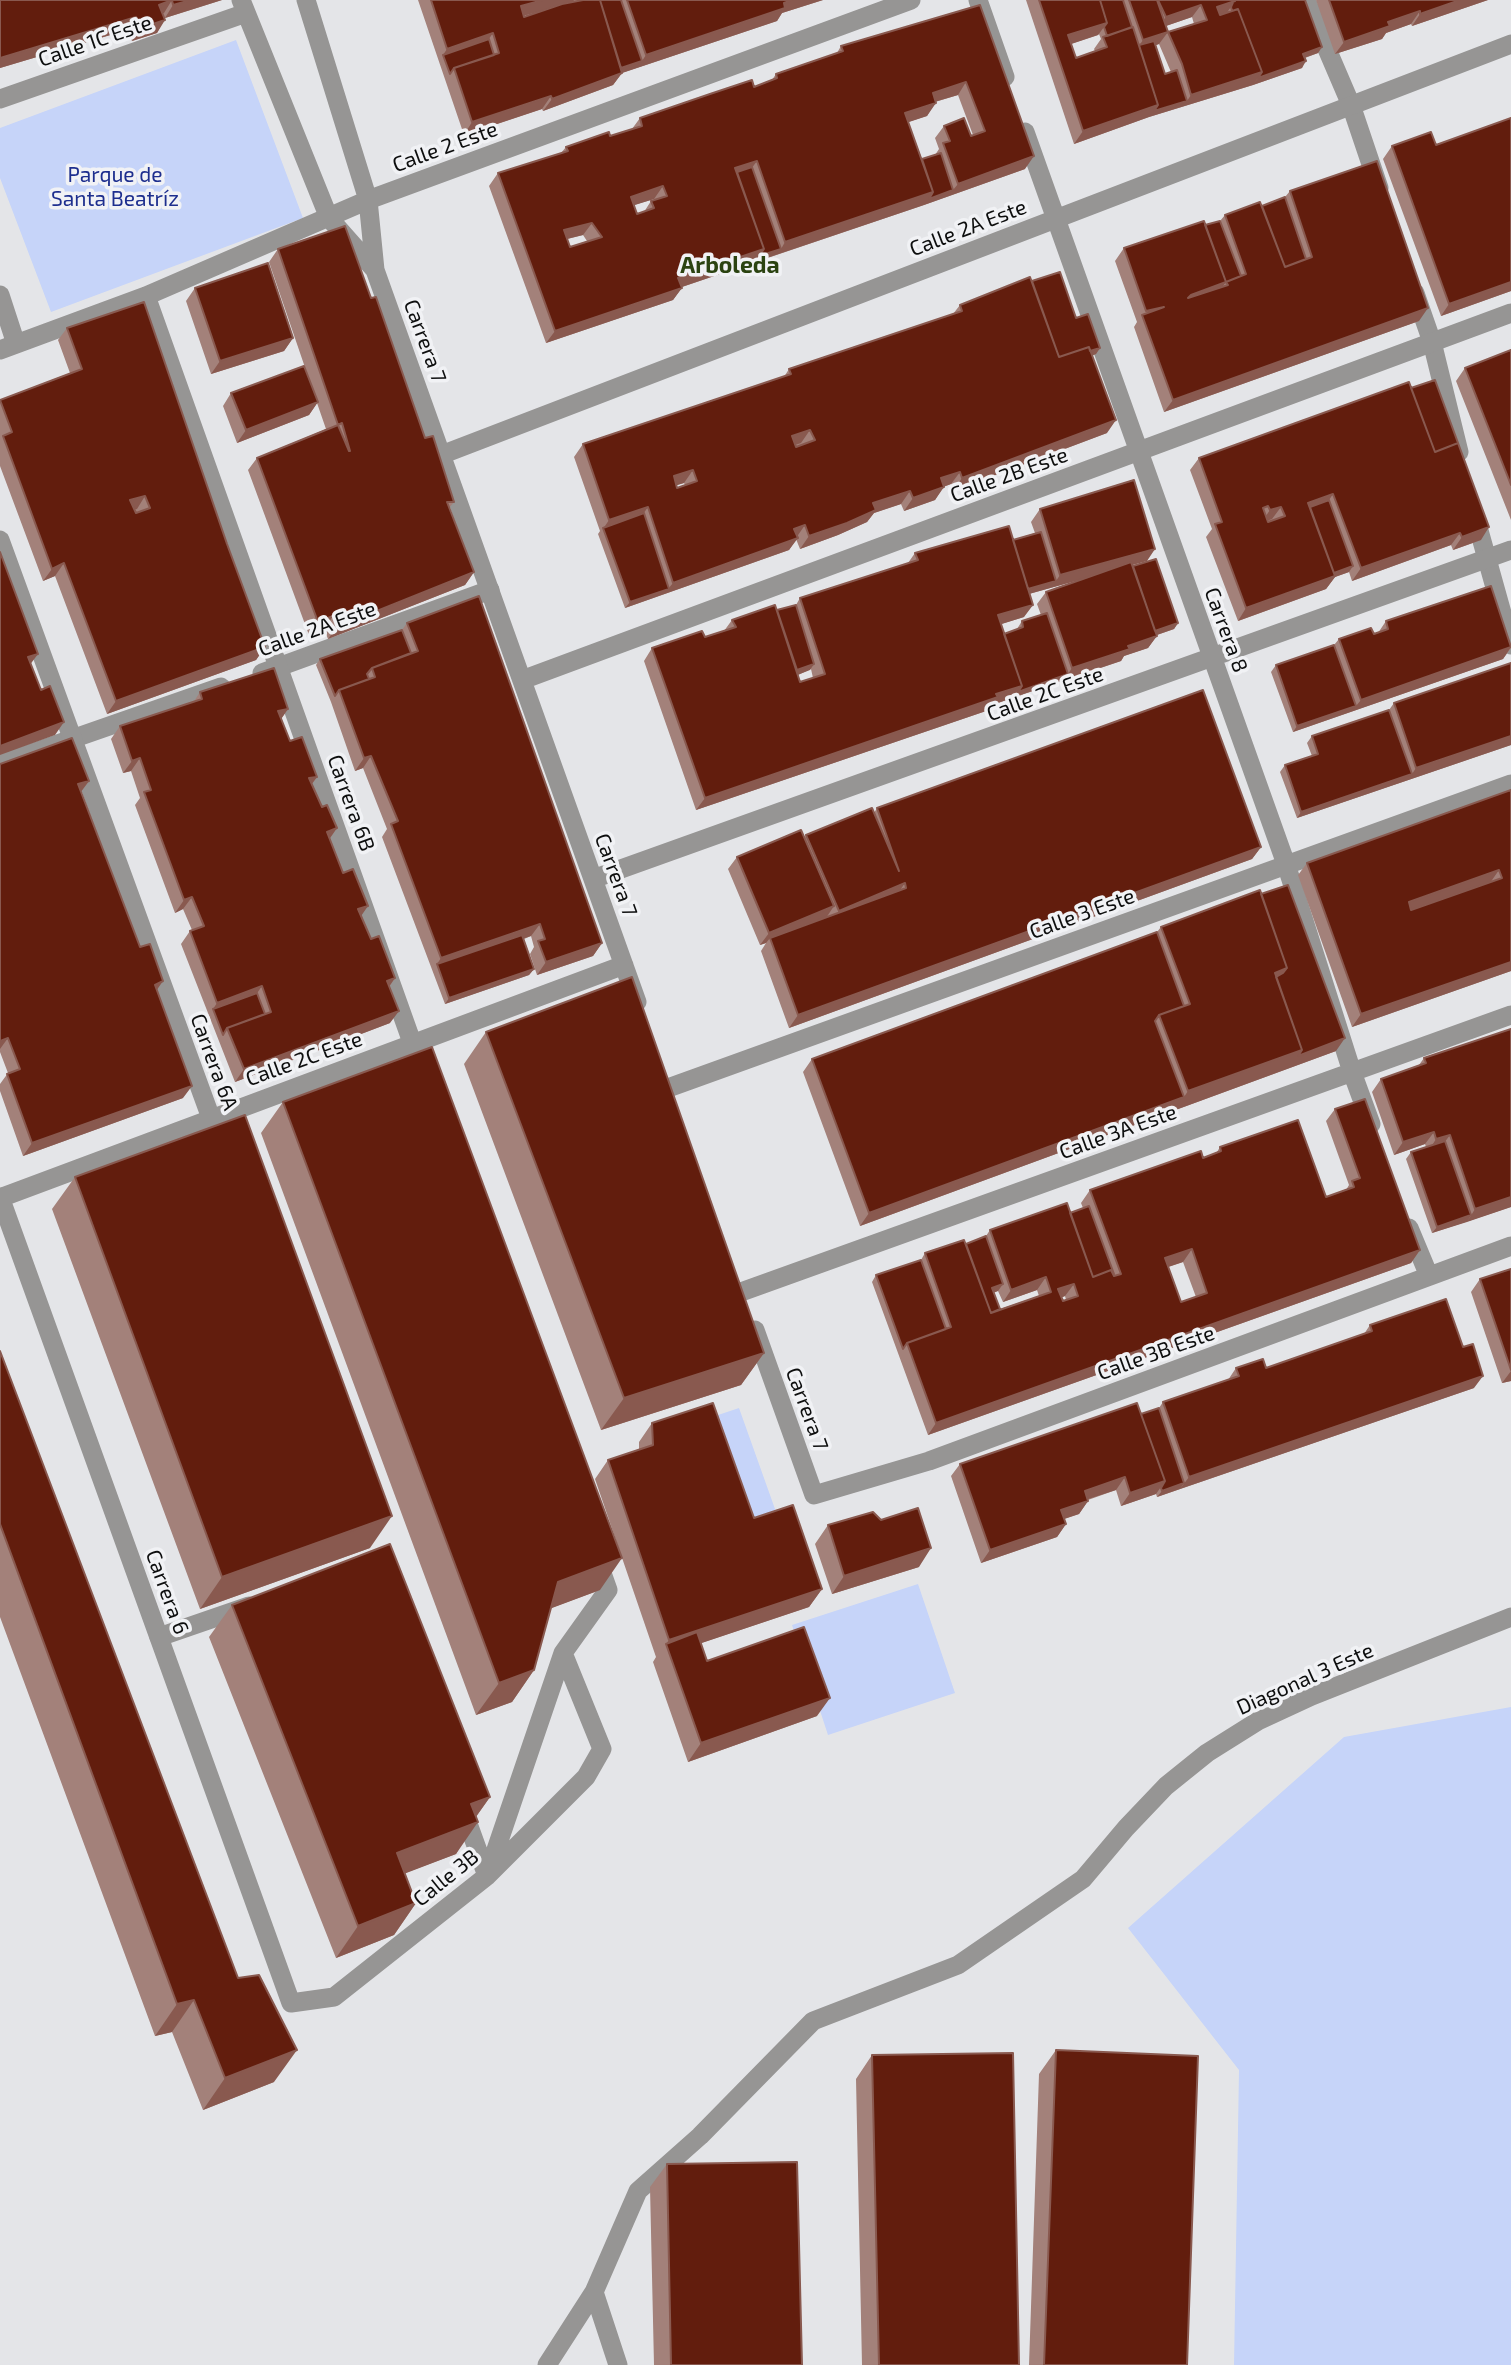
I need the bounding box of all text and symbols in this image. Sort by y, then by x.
street label: Calle 1C Este [35,10,155,72]
street label: Calle 2 Este [389,116,501,178]
park label: Parque de Santa Beatríz [51,162,179,212]
street label: Calle 2A Este [906,194,1030,262]
district label: Arboleda [680,251,780,279]
street label: Carrera 7 [398,296,452,386]
street label: Calle 2B Este [947,442,1071,508]
street label: Carrera 8 [1199,584,1253,676]
street label: Calle 2A Este [255,596,379,662]
street label: Calle 2C Este [983,661,1107,727]
street label: Carrera 6B [322,751,380,855]
street label: Carrera 7 [589,830,643,920]
street label: Calle 3 Este [1026,883,1138,945]
street label: Carrera 6A [185,1010,243,1114]
street label: Calle 2C Este [242,1026,366,1092]
street label: Calle 3A Este [1056,1099,1180,1165]
street label: Calle 3B Este [1094,1320,1218,1386]
street label: Carrera 7 [780,1364,834,1454]
street label: Carrera 6 [140,1546,194,1638]
street label: Diagonal 3 Este [1233,1638,1377,1720]
street label: Calle 3B [408,1844,484,1912]

